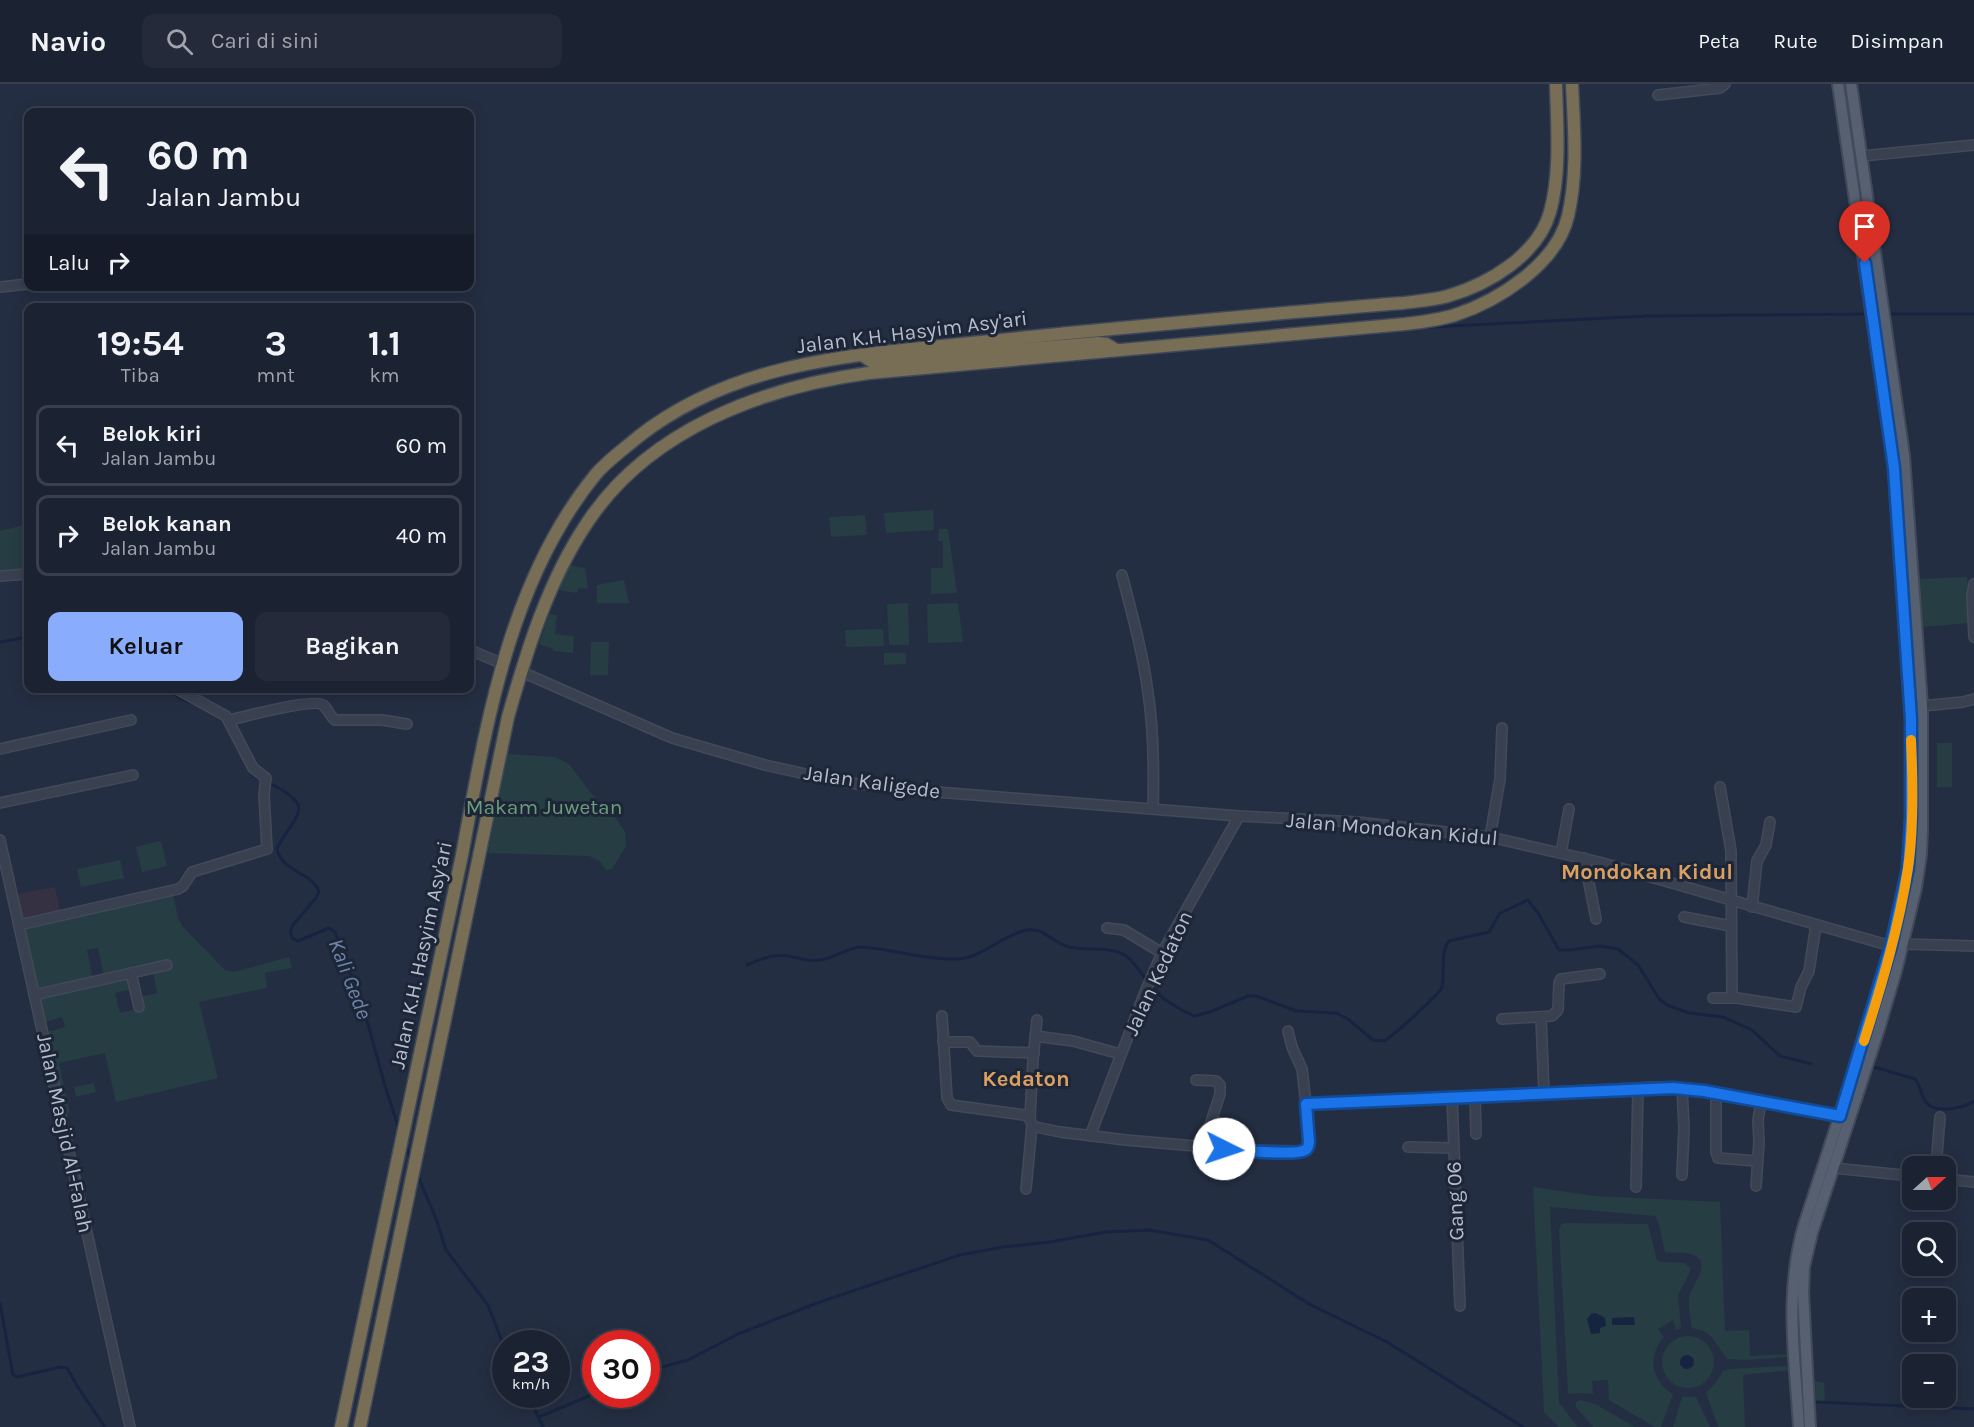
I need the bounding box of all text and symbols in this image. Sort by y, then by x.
search box [142,14,562,68]
text: Navio [30,25,106,58]
icon: search [163,25,196,58]
text: Cari di sini [211,28,319,54]
text: Peta [1698,29,1740,53]
text: Rute [1773,29,1817,53]
text: Disimpan [1850,29,1944,53]
text: 60 m [147,130,250,180]
icon: left [48,132,126,210]
text: Jalan Jambu [147,181,301,213]
pin [1839,201,1890,263]
icon: arrive [1848,210,1881,243]
icon: right [102,246,135,279]
text: Lalu [48,250,90,276]
street label: Jalan K.H. Hasyim Asy'ari [795,306,1029,358]
text: 19:54 [97,322,184,364]
text: 3 [265,322,287,364]
text: 1.1 [368,322,401,364]
text: Tiba [121,364,160,387]
text: mnt [257,364,295,387]
text: km [369,364,399,387]
text: Belok kiri [102,421,202,447]
icon: left [51,429,84,462]
text: 60 m [396,433,447,459]
text: Jalan Jambu [102,447,216,470]
text: Belok kanan [102,511,232,537]
icon: right [51,519,84,552]
text: 40 m [396,523,447,549]
text: Jalan Jambu [102,537,216,560]
button: Keluar [48,612,243,681]
button: Bagikan [255,612,450,681]
street label: Jalan Kaligede [802,761,942,803]
park label: Makam Juwetan [466,795,622,819]
street label: Jalan Mondokan Kidul [1285,808,1499,850]
street label: Jalan K.H. Hasyim Asy'ari [385,839,457,1071]
district label: Mondokan Kidul [1561,859,1733,885]
street label: Jalan Kedaton [1119,907,1197,1039]
water label: Kali Gede [323,935,377,1023]
street label: Jalan Masjid Al-Falah [32,1031,98,1235]
district label: Kedaton [982,1066,1070,1092]
position arrow [1192,1117,1256,1181]
north arrow [1902,1156,1956,1210]
map controls [1902,1156,1956,1408]
street label: Gang 06 [1442,1161,1468,1241]
button: search [1902,1222,1956,1276]
button: + [1902,1288,1956,1342]
speed limit sign: 30 [582,1330,660,1408]
text: 23 [513,1344,549,1380]
button: − [1902,1354,1956,1408]
text: km/h [512,1375,550,1393]

